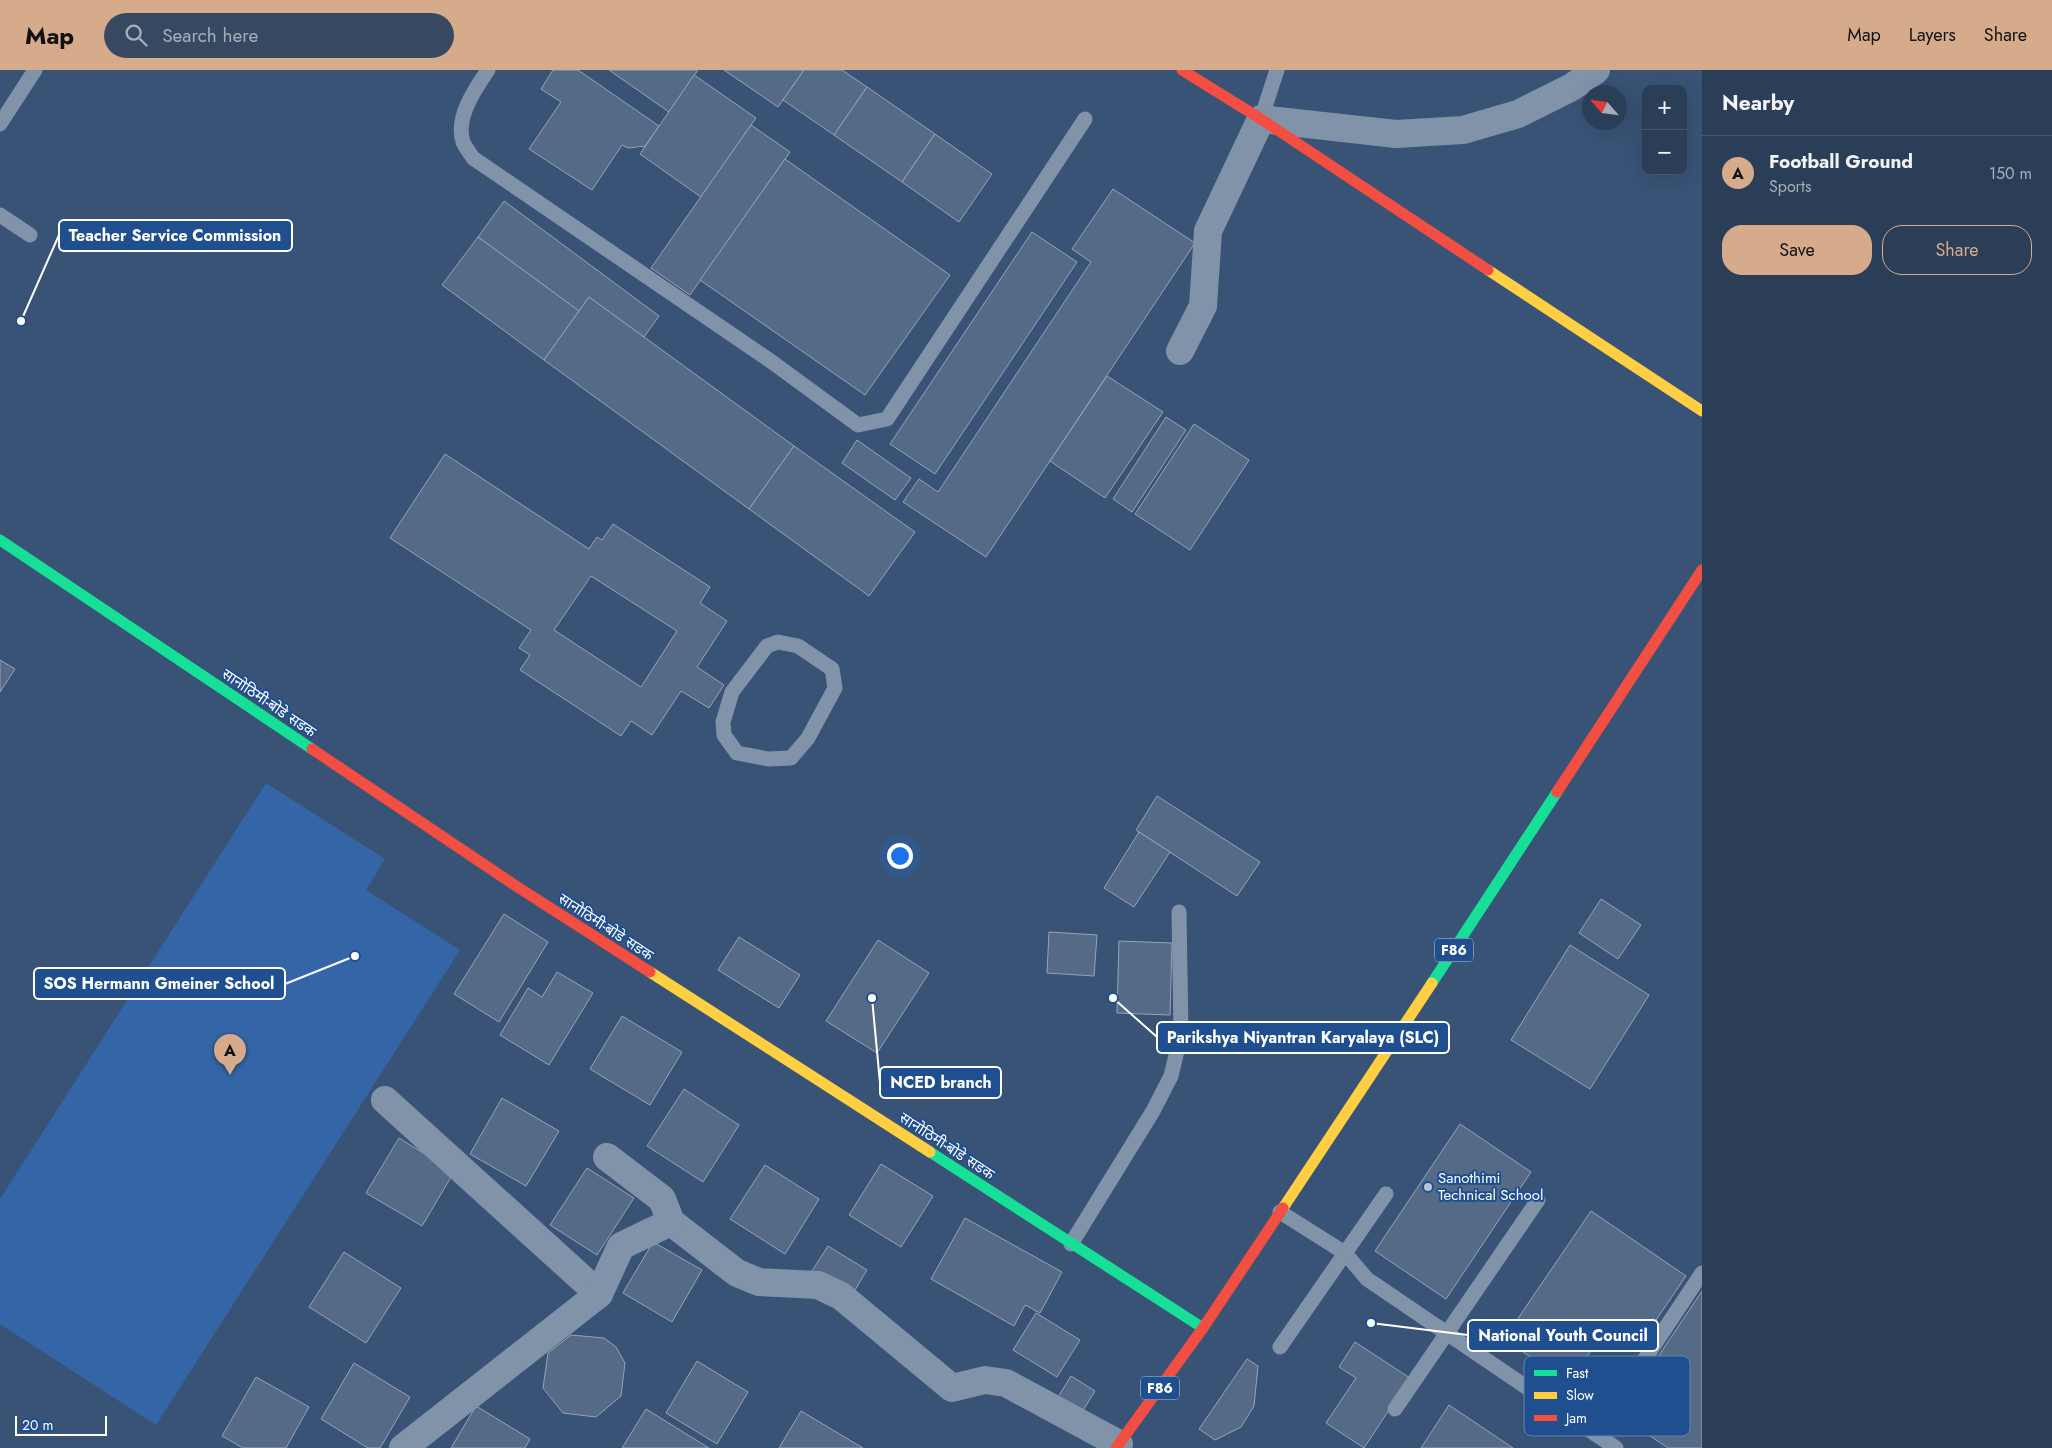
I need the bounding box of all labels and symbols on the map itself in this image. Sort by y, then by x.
north arrow [1582,85,1627,130]
callout: Teacher Service Commission [59,220,292,251]
text: Teacher Service Commission [69,224,281,247]
street label: सानोठिमी-बोडे सडक [217,663,321,743]
your location [887,843,913,869]
street label: सानोठिमी-बोडे सडक [554,888,658,966]
road number: F86 [1435,938,1473,962]
callout: SOS Hermann Gmeiner School [34,968,285,999]
text: SOS Hermann Gmeiner School [44,972,274,995]
callout: Parikshya Niyantran Karyalaya (SLC) [1157,1022,1449,1053]
text: Parikshya Niyantran Karyalaya (SLC) [1167,1026,1439,1049]
pin: A [214,1034,246,1075]
callout: NCED branch [880,1067,1001,1098]
text: NCED branch [890,1071,992,1094]
street label: सानोठिमी-बोडे सडक [895,1107,999,1185]
place label: Sanothimi Technical School [1438,1167,1543,1206]
marker: Sanothimi Technical School [1422,1181,1434,1193]
callout: National Youth Council [1468,1320,1658,1351]
text: National Youth Council [1478,1324,1648,1347]
legend [1524,1356,1690,1436]
text: Fast [1566,1363,1589,1383]
road number: F86 [1141,1376,1179,1400]
text: Slow [1566,1385,1594,1405]
text: Jam [1564,1408,1587,1428]
scale bar [15,1413,108,1436]

